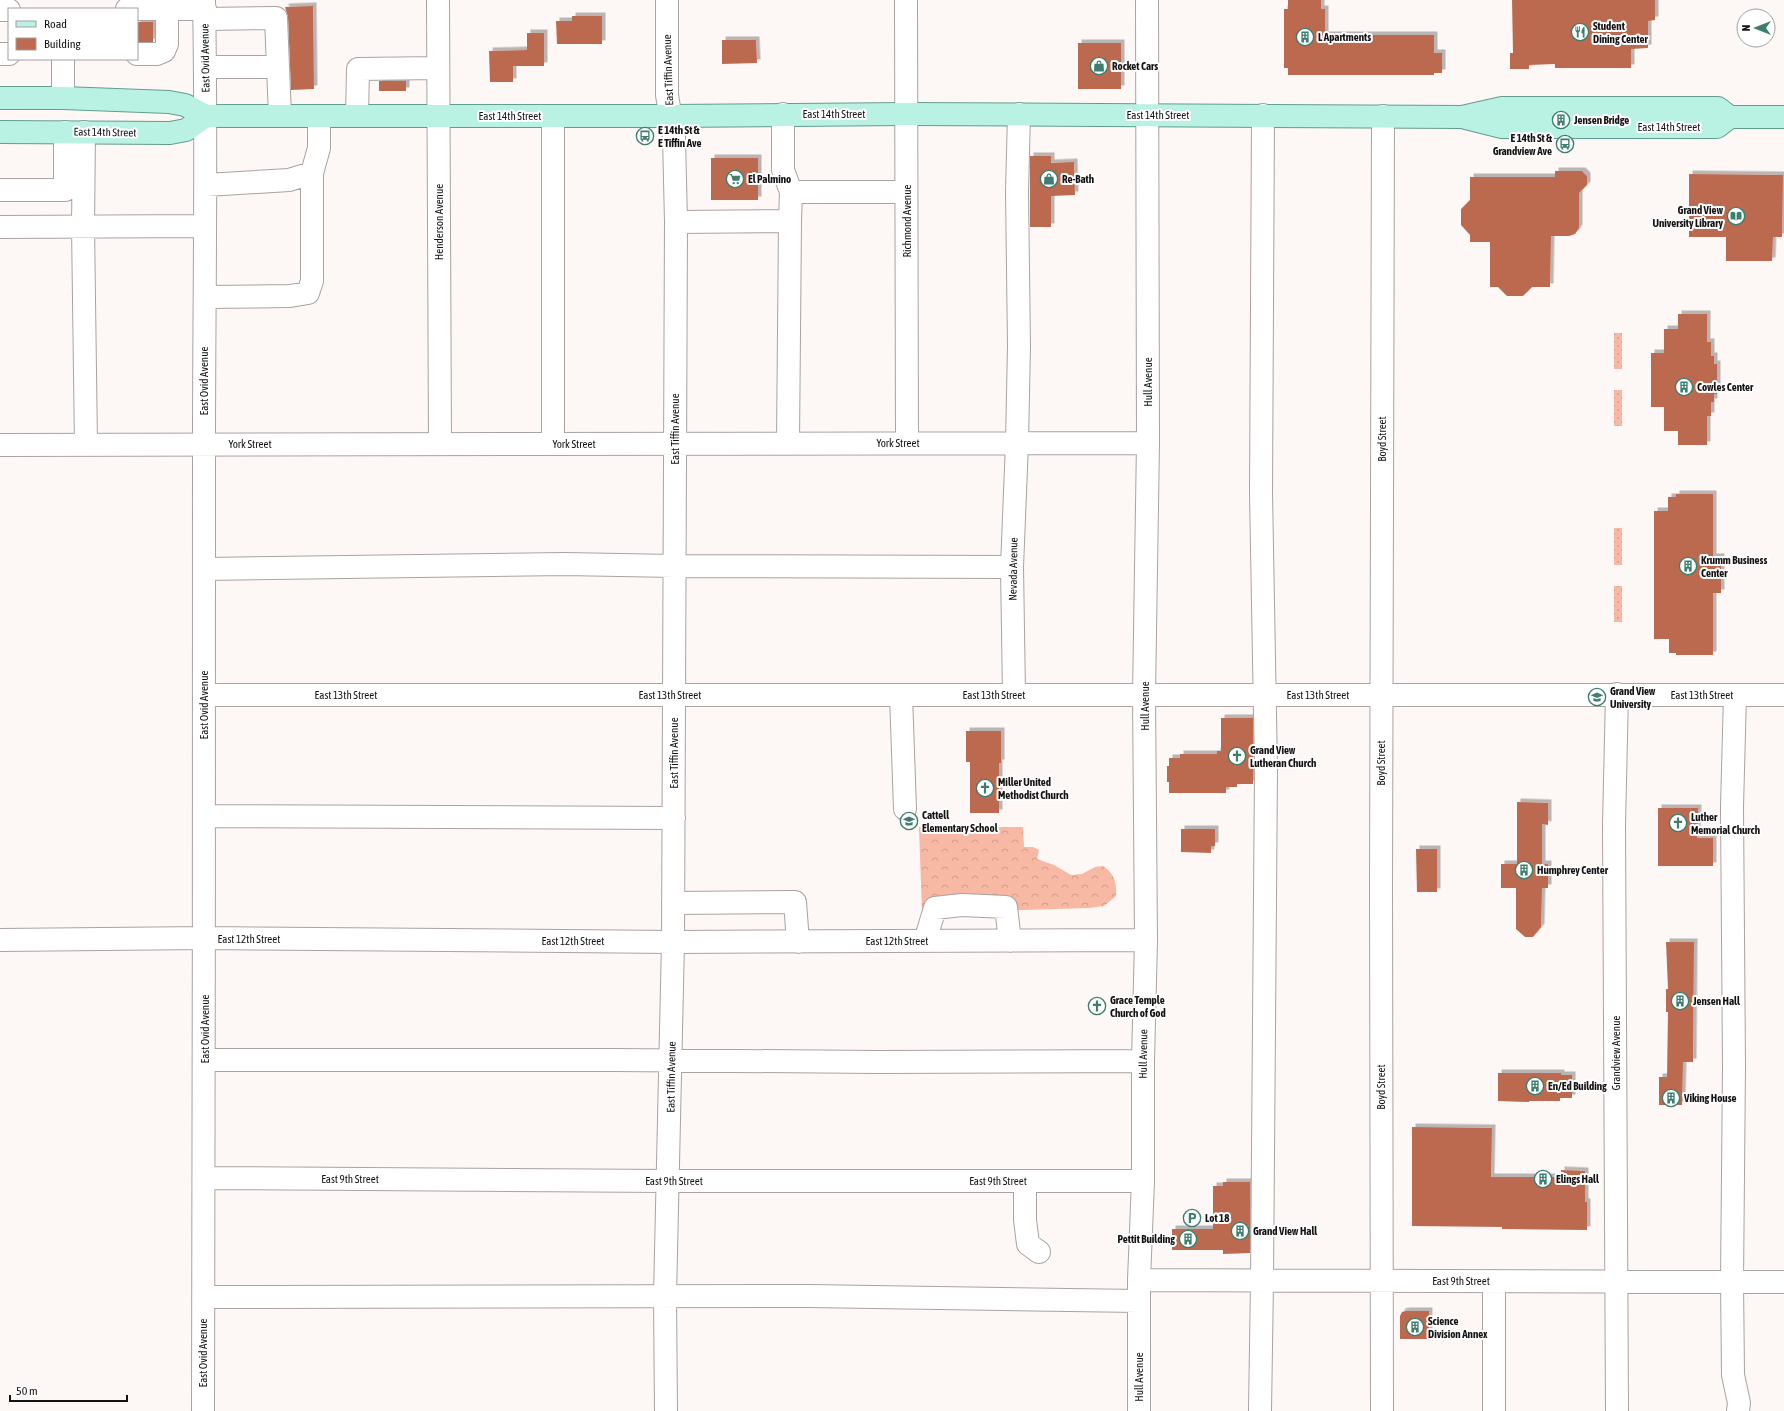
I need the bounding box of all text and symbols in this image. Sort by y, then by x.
legend [8,8,138,60]
north arrow [1736,8,1776,48]
text: Road [44,17,67,31]
place label: Student Dining Center [1593,20,1648,45]
restaurant icon: Student Dining Center [1570,22,1590,42]
street label: East Ovid Avenue [198,23,212,93]
text: N [1740,25,1752,31]
building icon: L Apartments [1295,27,1315,47]
place label: L Apartments [1318,31,1371,43]
street label: East Tiffin Avenue [661,34,675,106]
text: Building [44,37,82,51]
shop icon: Rocket Cars [1089,56,1109,76]
place label: Rocket Cars [1112,60,1158,72]
street label: East 14th Street [803,108,865,120]
street label: East 14th Street [1127,109,1189,121]
street label: East 14th Street [479,110,541,122]
building icon: Jensen Bridge [1551,110,1571,130]
place label: Jensen Bridge [1573,114,1629,126]
street label: East 14th Street [1638,121,1700,133]
place label: E 14th St & E Tiffin Ave [658,124,701,149]
street label: East 14th Street [73,125,137,139]
bus stop icon: E 14th St & E Tiffin Ave [635,126,655,146]
place label: E 14th St & Grandview Ave [1493,132,1552,157]
bus stop icon: E 14th St & Grandview Ave [1555,134,1575,154]
supermarket icon: El Palmino [725,169,745,189]
shop icon: Re-Bath [1039,169,1059,189]
place label: El Palmino [748,173,791,185]
place label: Re-Bath [1062,173,1094,185]
street label: Henderson Avenue [433,184,445,260]
street label: Richmond Avenue [901,184,913,258]
place label: Grand View University Library [1652,204,1723,229]
library icon: Grand View University Library [1726,206,1746,226]
street label: East Ovid Avenue [198,346,210,416]
street label: Hull Avenue [1142,357,1154,407]
building icon: Cowles Center [1674,377,1694,397]
place label: Cowles Center [1697,381,1754,393]
street label: East Tiffin Avenue [669,393,681,465]
street label: Boyd Street [1376,416,1388,462]
street label: York Street [876,437,920,449]
street label: York Street [228,438,272,450]
street label: York Street [552,438,596,450]
street label: Nevada Avenue [1006,537,1020,601]
place label: Krumm Business Center [1701,554,1767,579]
building icon: Krumm Business Center [1678,556,1698,576]
street label: East Ovid Avenue [198,670,210,740]
street label: Hull Avenue [1139,681,1151,731]
place label: Grand View University [1610,685,1656,710]
school or university icon: Grand View University [1587,687,1607,707]
street label: East 13th Street [315,689,377,701]
street label: East 13th Street [639,689,701,701]
street label: East 13th Street [963,689,1025,701]
street label: East 13th Street [1287,689,1349,701]
street label: East 13th Street [1671,689,1733,701]
street label: East Tiffin Avenue [668,717,680,789]
street label: Boyd Street [1375,740,1387,786]
place label: Grand View Lutheran Church [1250,744,1316,769]
church icon: Grand View Lutheran Church [1227,746,1247,766]
place label: Miller United Methodist Church [998,776,1069,801]
church icon: Miller United Methodist Church [975,778,995,798]
place label: Cattell Elementary School [922,809,999,834]
school or university icon: Cattell Elementary School [899,811,919,831]
place label: Luther Memorial Church [1691,811,1760,836]
church icon: Luther Memorial Church [1668,813,1688,833]
building icon: Humphrey Center [1514,860,1534,880]
place label: Humphrey Center [1537,864,1609,876]
street label: East 12th Street [218,933,280,945]
street label: East 12th Street [542,935,604,947]
street label: East 12th Street [866,935,928,947]
building icon: Jensen Hall [1670,991,1690,1011]
street label: East Ovid Avenue [199,994,211,1064]
place label: Grace Temple Church of God [1110,994,1166,1019]
place label: Jensen Hall [1692,995,1741,1007]
church icon: Grace Temple Church of God [1087,996,1107,1016]
street label: Grandview Avenue [1610,1016,1622,1091]
street label: Hull Avenue [1137,1029,1149,1079]
street label: East Tiffin Avenue [664,1041,678,1113]
street label: Boyd Street [1375,1064,1387,1110]
building icon: En/Ed Building [1525,1076,1545,1096]
place label: En/Ed Building [1548,1080,1607,1092]
building icon: Viking House [1661,1088,1681,1108]
place label: Viking House [1683,1092,1737,1104]
building icon: Elings Hall [1533,1169,1553,1189]
street label: East 9th Street [321,1173,379,1185]
place label: Elings Hall [1556,1173,1600,1185]
street label: East 9th Street [645,1175,703,1187]
street label: East 9th Street [969,1175,1027,1187]
parking icon: Lot 18 [1182,1208,1202,1228]
place label: Lot 18 [1205,1212,1229,1224]
building icon: Grand View Hall [1230,1221,1250,1241]
place label: Grand View Hall [1253,1225,1318,1237]
building icon: Pettit Building [1178,1229,1198,1249]
place label: Pettit Building [1118,1233,1175,1245]
street label: East 9th Street [1432,1275,1490,1287]
place label: Science Division Annex [1428,1315,1488,1340]
building icon: Science Division Annex [1405,1317,1425,1337]
street label: East Ovid Avenue [197,1318,209,1388]
street label: Hull Avenue [1133,1352,1145,1402]
scale bar [10,1377,127,1403]
text: 50 m [16,1384,38,1398]

